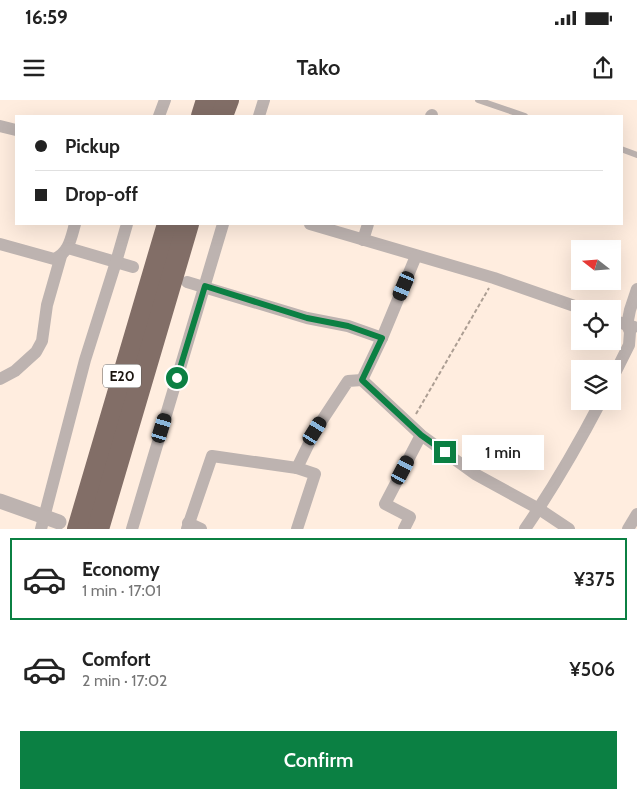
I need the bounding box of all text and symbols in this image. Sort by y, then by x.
text: 16:59 [25,6,68,29]
icon: menu [20,54,48,82]
text: Tako [297,54,340,81]
icon: share [589,54,617,82]
text: Pickup [65,135,120,158]
text: Drop-off [65,183,138,206]
north arrow [571,240,621,290]
map controls [571,240,621,410]
car [391,269,416,303]
button: locate [571,300,621,350]
button: layers [571,360,621,410]
road number: E20 [103,364,141,388]
route start [166,367,188,389]
car [150,411,173,445]
car [300,414,329,448]
callout: 1 min [462,434,545,470]
route end [434,441,456,463]
text: 1 min [485,443,521,462]
car [389,453,416,487]
icon: car [22,557,67,602]
text: Economy [82,558,160,581]
text: ¥375 [574,568,615,591]
text: 1 min · 17:01 [82,581,161,600]
icon: car [22,647,67,692]
text: Comfort [82,648,151,671]
text: ¥506 [569,658,615,681]
text: 2 min · 17:02 [82,671,168,690]
button: Confirm [20,731,617,789]

